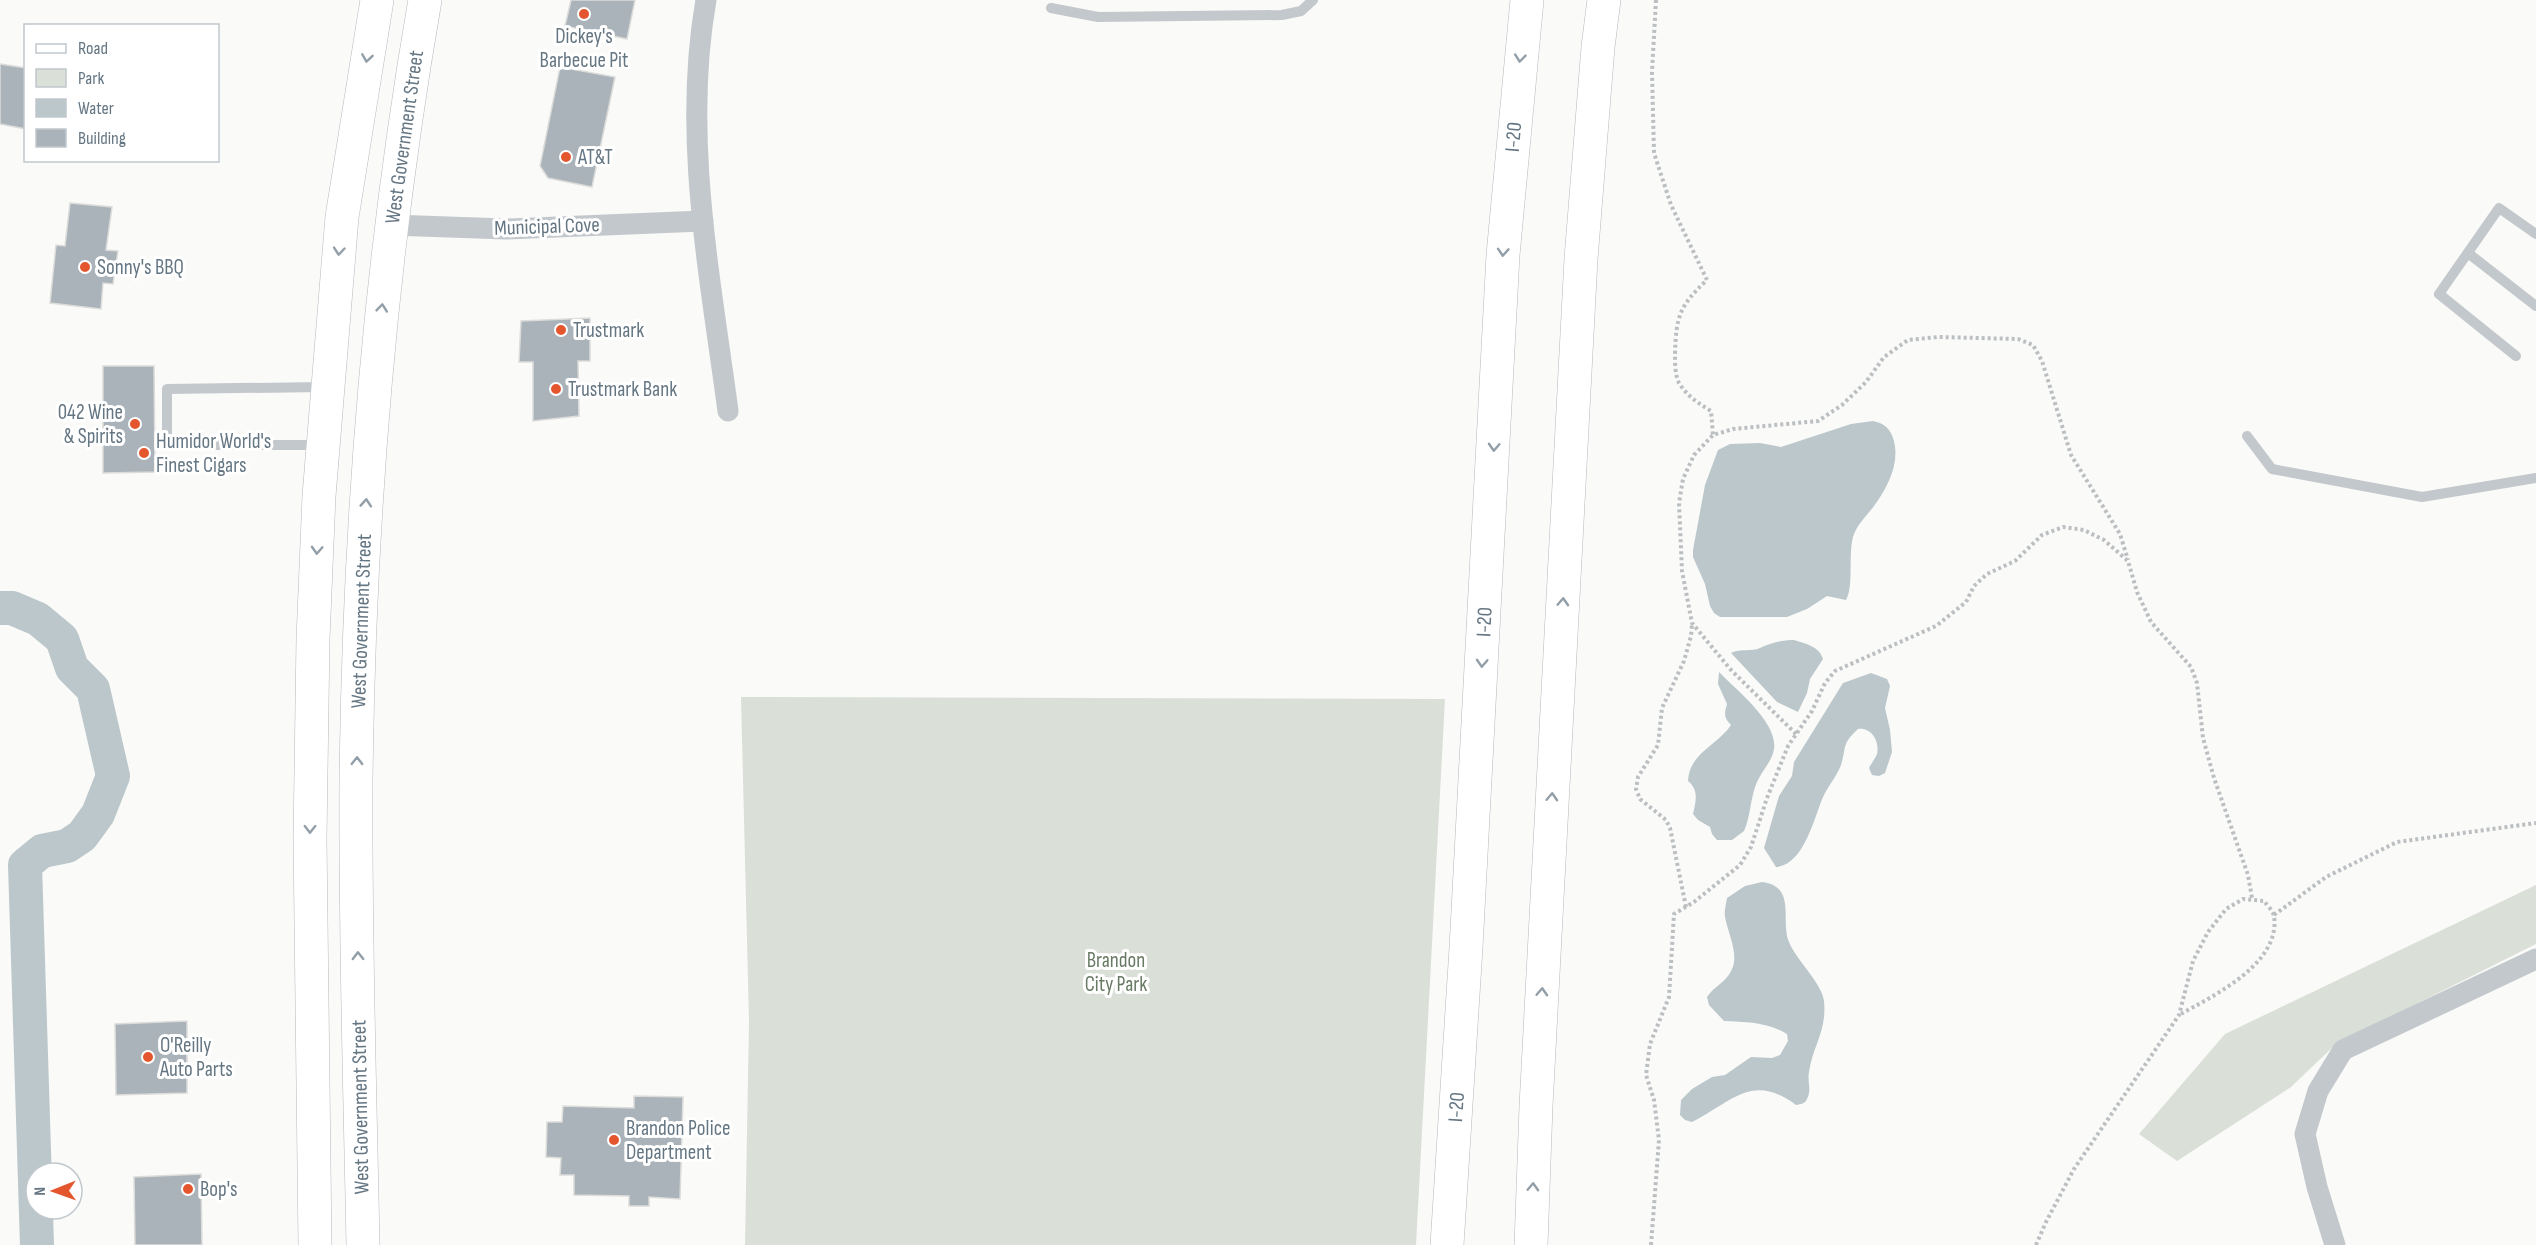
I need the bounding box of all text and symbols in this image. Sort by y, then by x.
marker: Dickey's Barbecue Pit [577,7,591,21]
legend [24,24,219,162]
place label: Dickey's Barbecue Pit [540,24,628,73]
text: Road [78,38,108,59]
street label: West Government Street [380,49,429,225]
one-way arrow [362,53,374,62]
one-way arrow [1514,54,1527,63]
text: Park [78,68,104,89]
text: Water [78,98,114,119]
street label: I-20 [1500,121,1527,153]
text: Building [78,128,126,149]
place label: AT&T [577,145,613,170]
marker: AT&T [559,150,573,164]
street label: Municipal Cove [494,212,600,241]
one-way arrow [333,246,346,255]
one-way arrow [1497,248,1510,257]
place label: Sonny's BBQ [97,255,184,280]
marker: Sonny's BBQ [78,260,92,274]
one-way arrow [375,304,388,313]
place label: Trustmark [573,318,644,343]
marker: Trustmark [554,323,568,337]
place label: Trustmark Bank [568,377,677,402]
marker: Trustmark Bank [549,382,563,396]
place label: 042 Wine & Spirits [58,400,123,449]
marker: 042 Wine & Spirits [128,417,142,431]
place label: Humidor World's Finest Cigars [156,429,271,478]
one-way arrow [1487,443,1500,452]
marker: Humidor World's Finest Cigars [137,446,151,460]
one-way arrow [359,498,372,507]
street label: West Government Street [346,533,377,709]
one-way arrow [310,545,323,554]
one-way arrow [1556,598,1569,607]
street label: I-20 [1471,606,1498,638]
one-way arrow [1475,658,1488,667]
one-way arrow [351,756,363,765]
one-way arrow [1546,793,1559,802]
one-way arrow [304,824,316,833]
park label: Brandon City Park [1085,948,1147,997]
one-way arrow [352,951,364,960]
one-way arrow [1535,987,1548,996]
street label: West Government Street [346,1019,375,1195]
place label: O'Reilly Auto Parts [159,1033,233,1082]
marker: O'Reilly Auto Parts [141,1050,155,1064]
street label: I-20 [1443,1091,1470,1123]
place label: Brandon Police Department [626,1116,731,1165]
marker: Brandon Police Department [607,1133,621,1147]
north arrow [24,1161,84,1221]
place label: Bop's [200,1177,238,1202]
marker: Bop's [181,1182,195,1196]
one-way arrow [1527,1182,1539,1191]
text: N [31,1187,50,1196]

